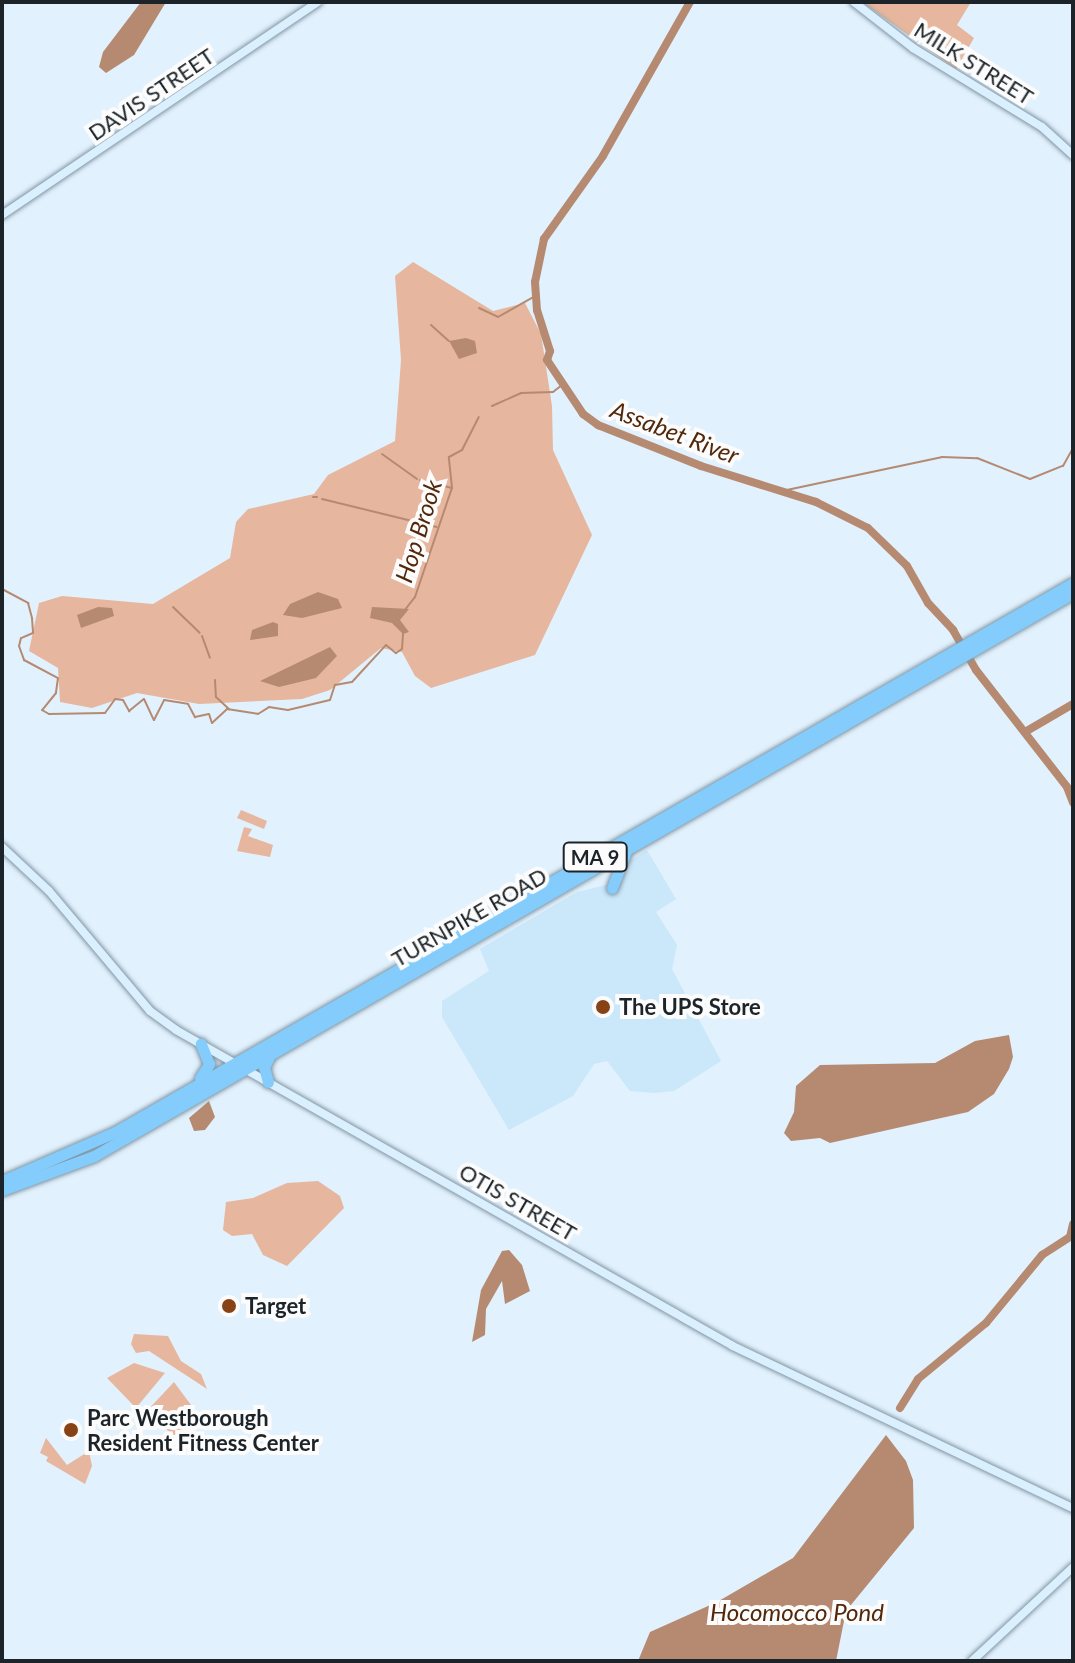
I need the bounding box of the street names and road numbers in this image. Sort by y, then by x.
street label: MILK STREET [910,16,1038,110]
street label: DAVIS STREET [83,42,219,146]
road number: MA 9 [561,841,629,873]
street label: TURNPIKE ROAD [387,862,551,972]
street label: OTIS STREET [455,1158,581,1246]

